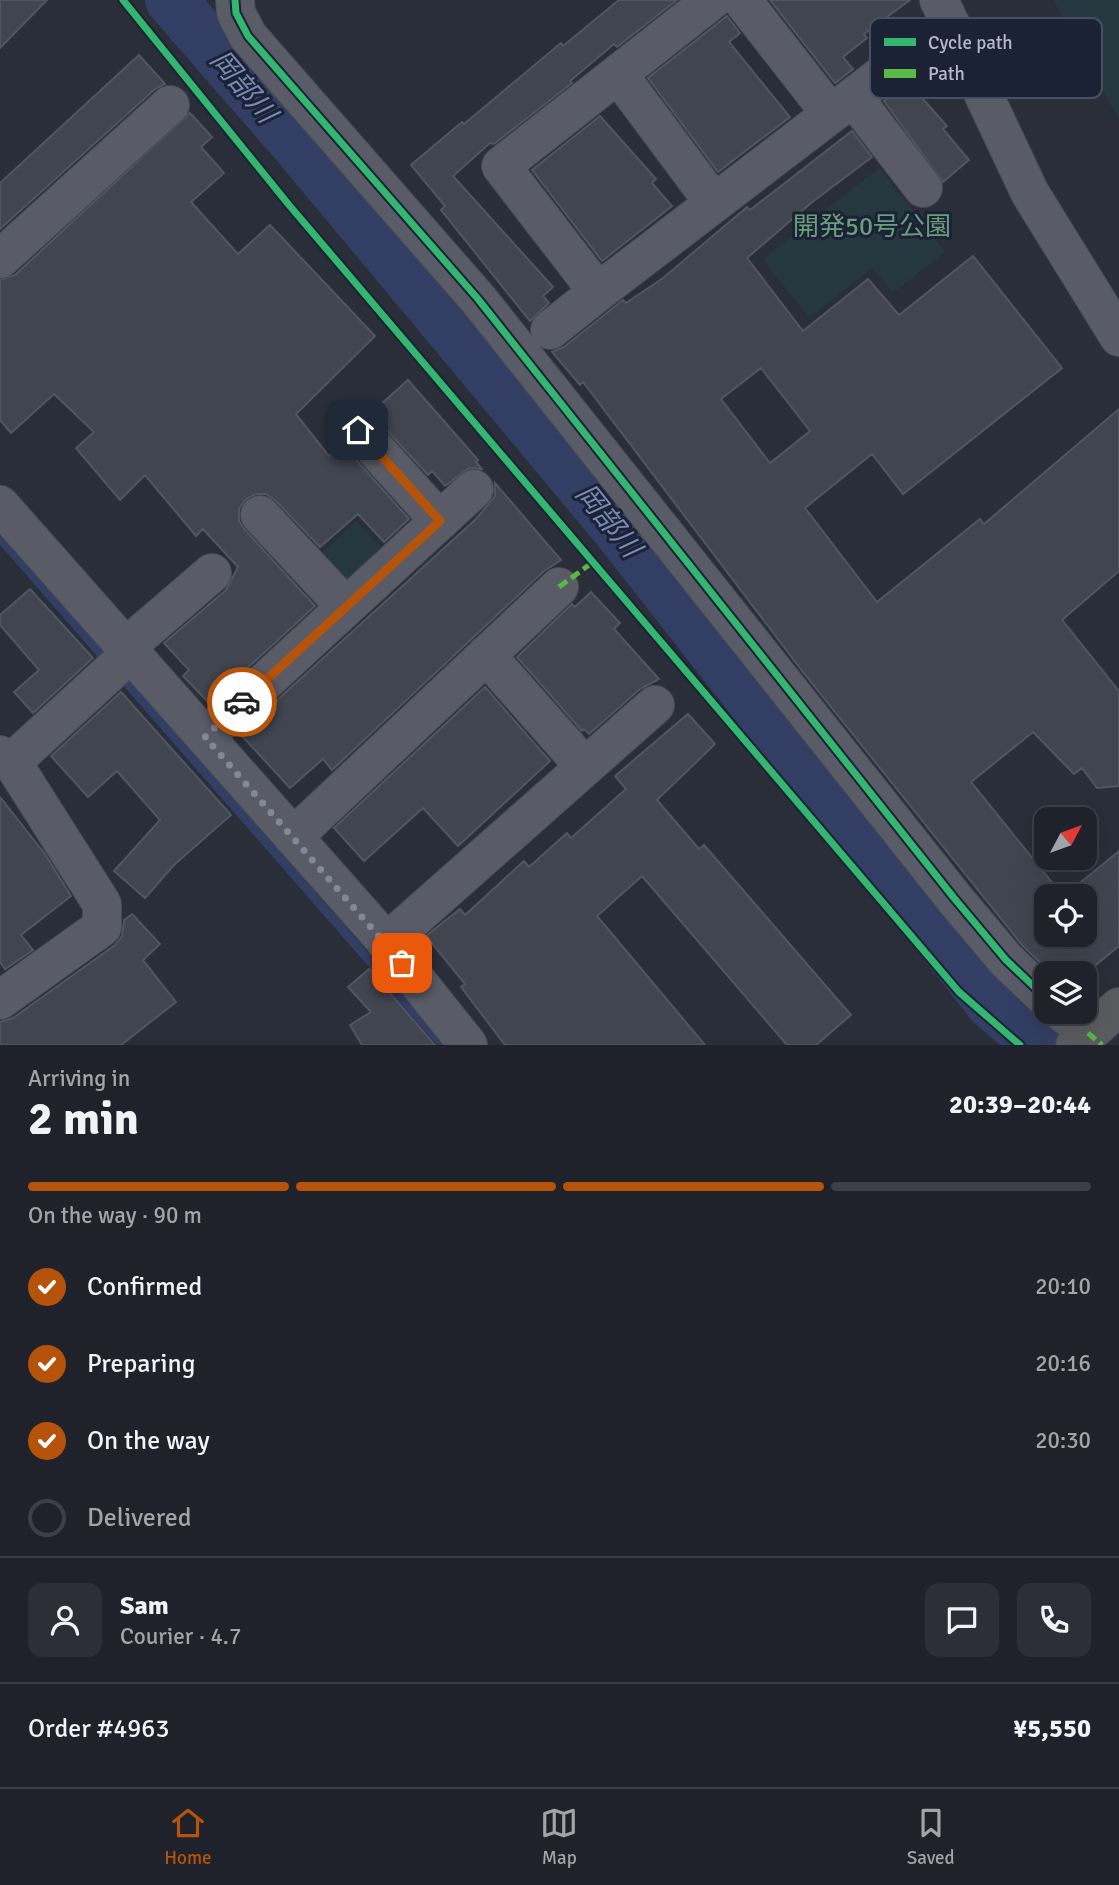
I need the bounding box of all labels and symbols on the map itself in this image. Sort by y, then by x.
legend [870,18,1102,98]
text: Cycle path [928,31,1013,55]
water label: 岡部川 [203,44,285,132]
text: Path [928,62,965,86]
park label: 開発50号公園 [793,211,951,243]
pin [328,400,388,460]
water label: 岡部川 [569,477,650,566]
courier [207,667,277,737]
north arrow [1034,807,1097,870]
pin [372,933,432,993]

